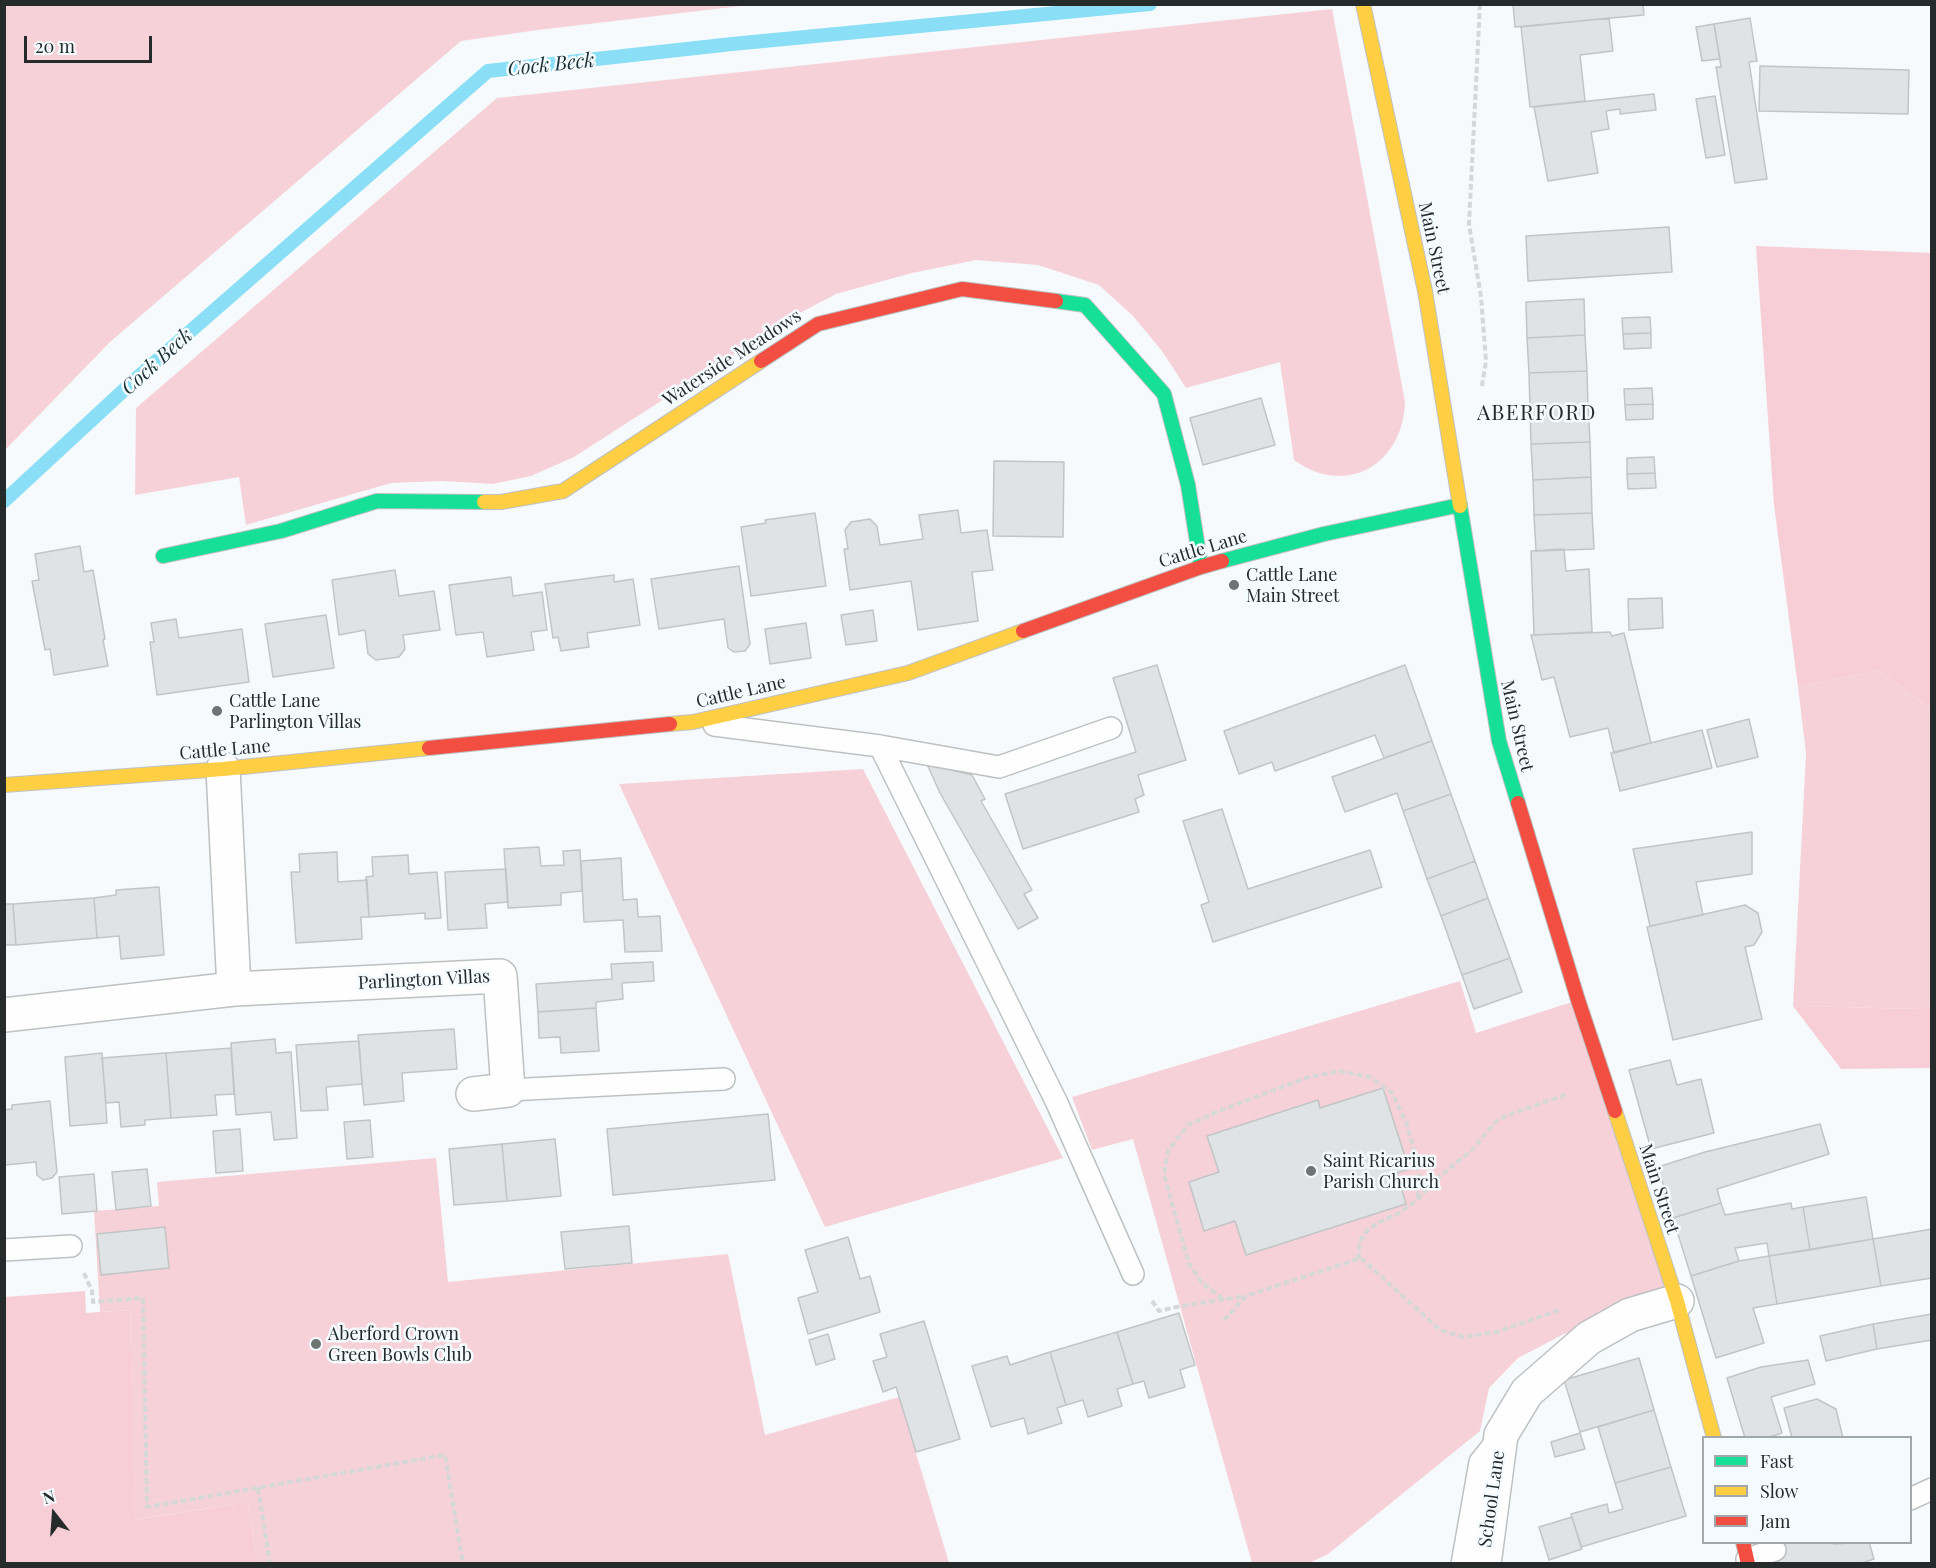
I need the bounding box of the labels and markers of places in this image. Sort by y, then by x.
place label: Cattle Lane Main Street [1246,564,1339,606]
marker: Cattle Lane Main Street [1227,578,1241,592]
place label: Cattle Lane Parlington Villas [229,690,361,732]
marker: Cattle Lane Parlington Villas [210,704,224,718]
place label: Saint Ricarius Parish Church [1323,1150,1439,1192]
marker: Saint Ricarius Parish Church [1304,1164,1318,1178]
place label: Aberford Crown Green Bowls Club [328,1323,472,1366]
marker: Aberford Crown Green Bowls Club [309,1337,323,1351]

